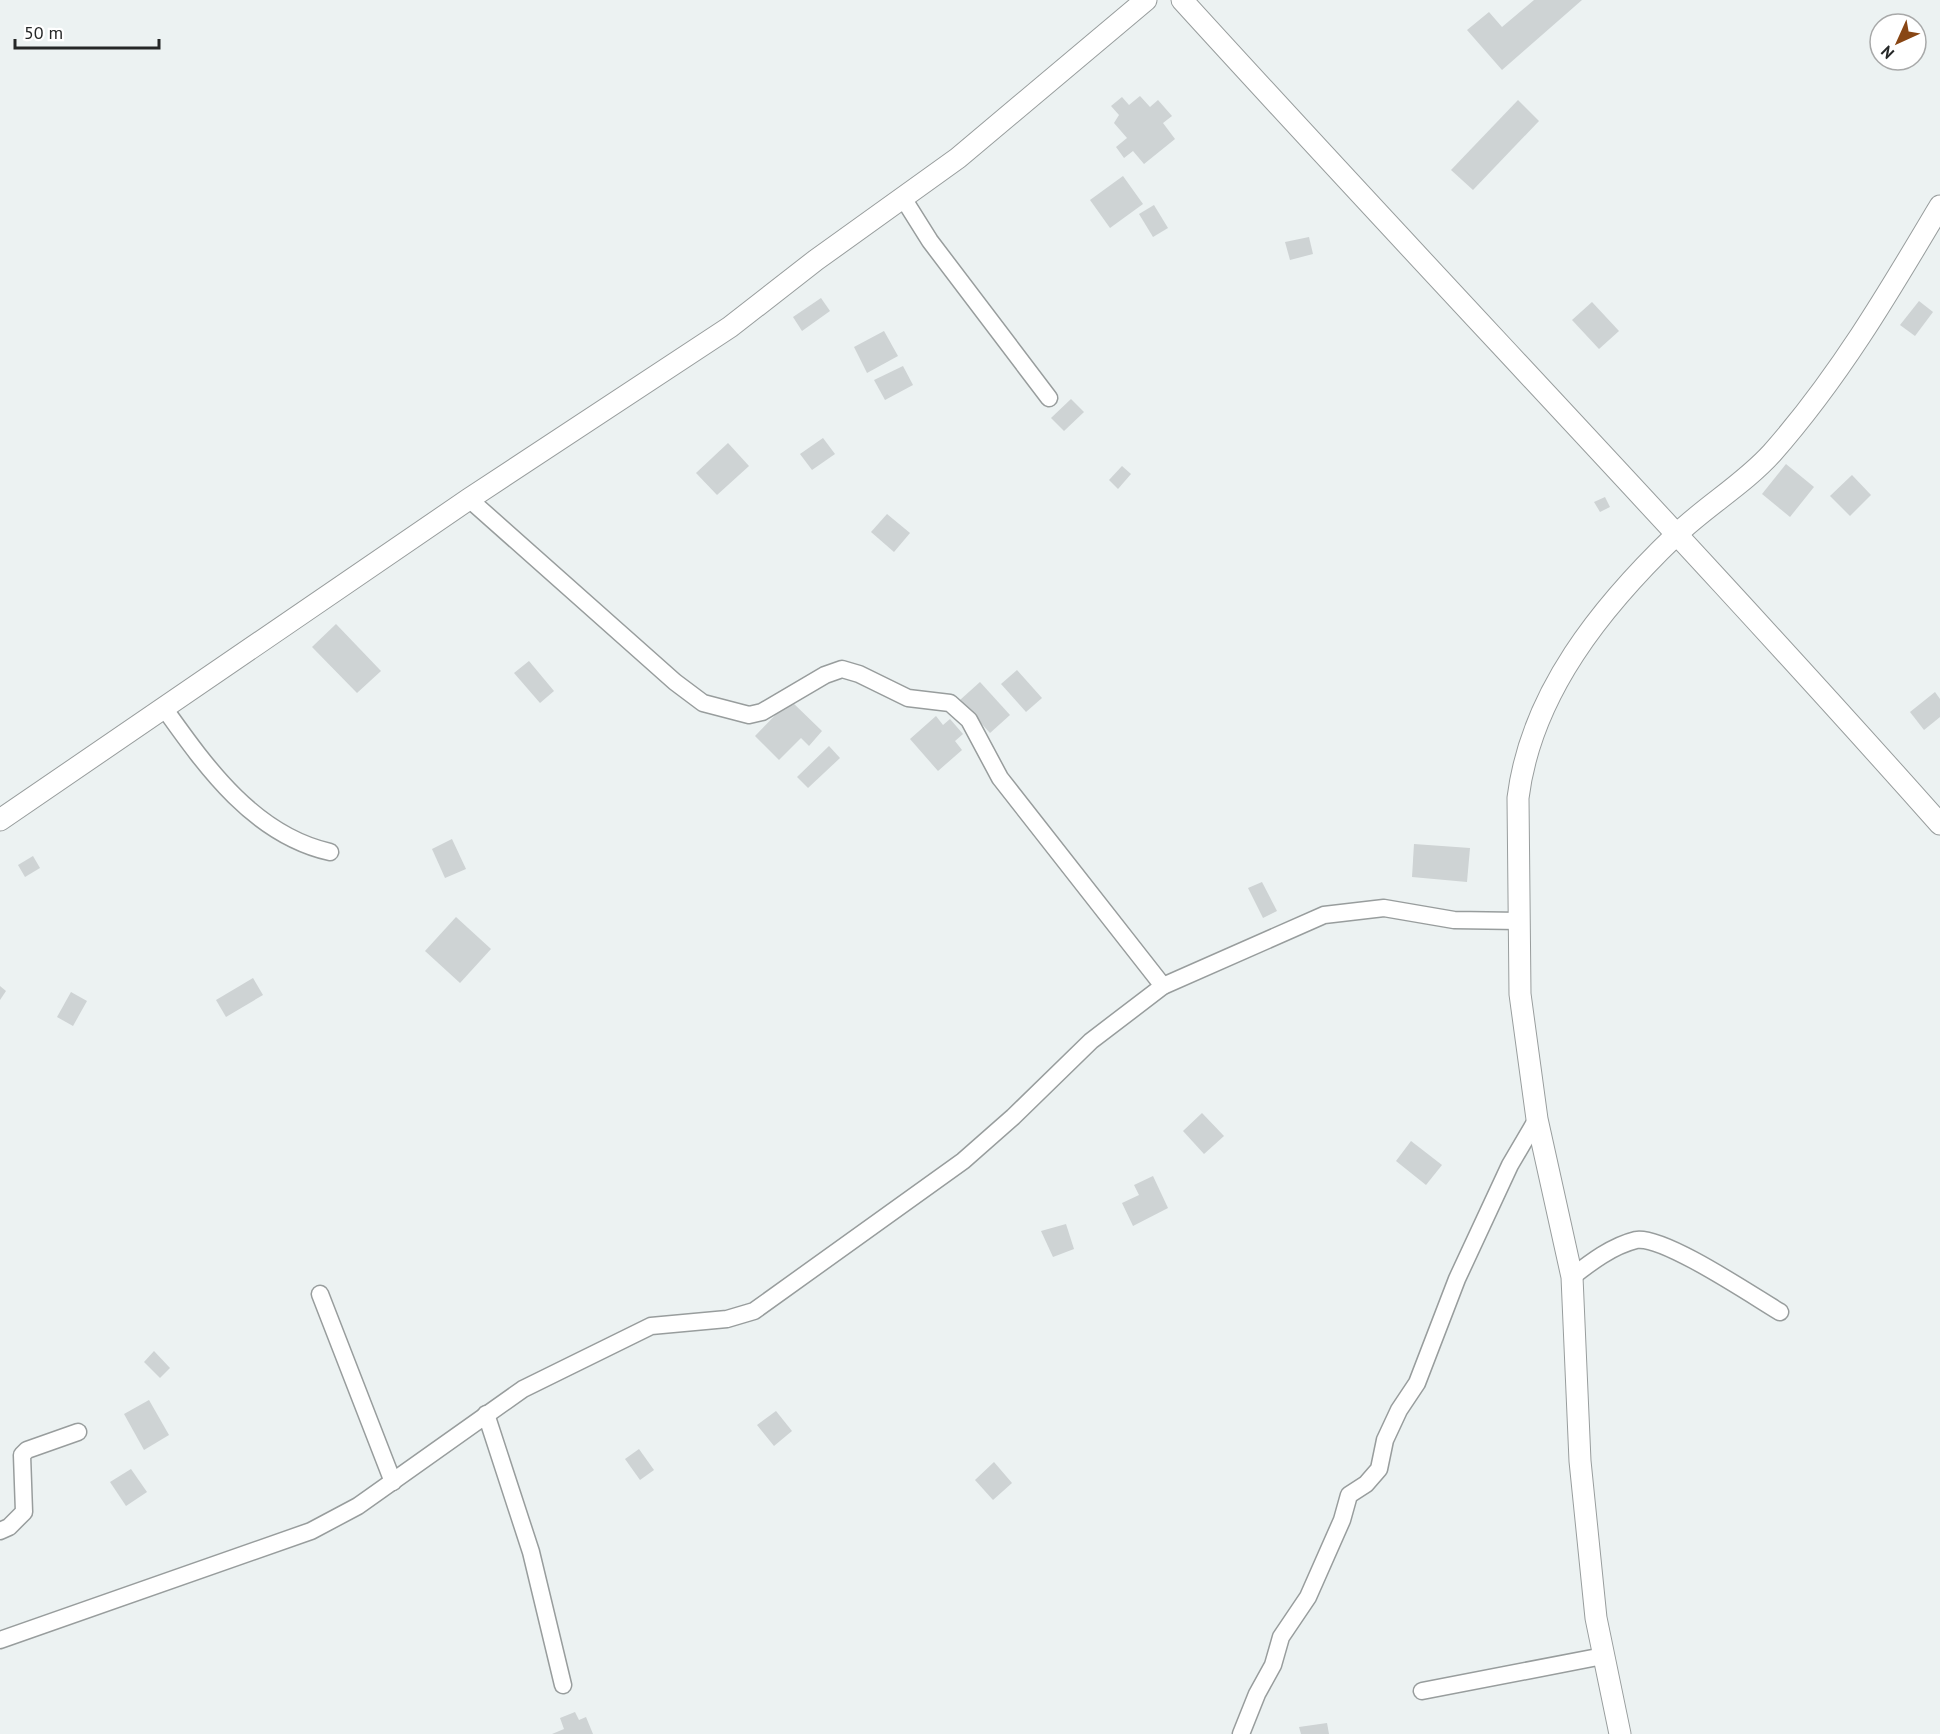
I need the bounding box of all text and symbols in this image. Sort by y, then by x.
scale bar [15,12,159,50]
north arrow [1868,12,1928,72]
text: 50 m [24,21,63,44]
text: N [1877,42,1898,63]

